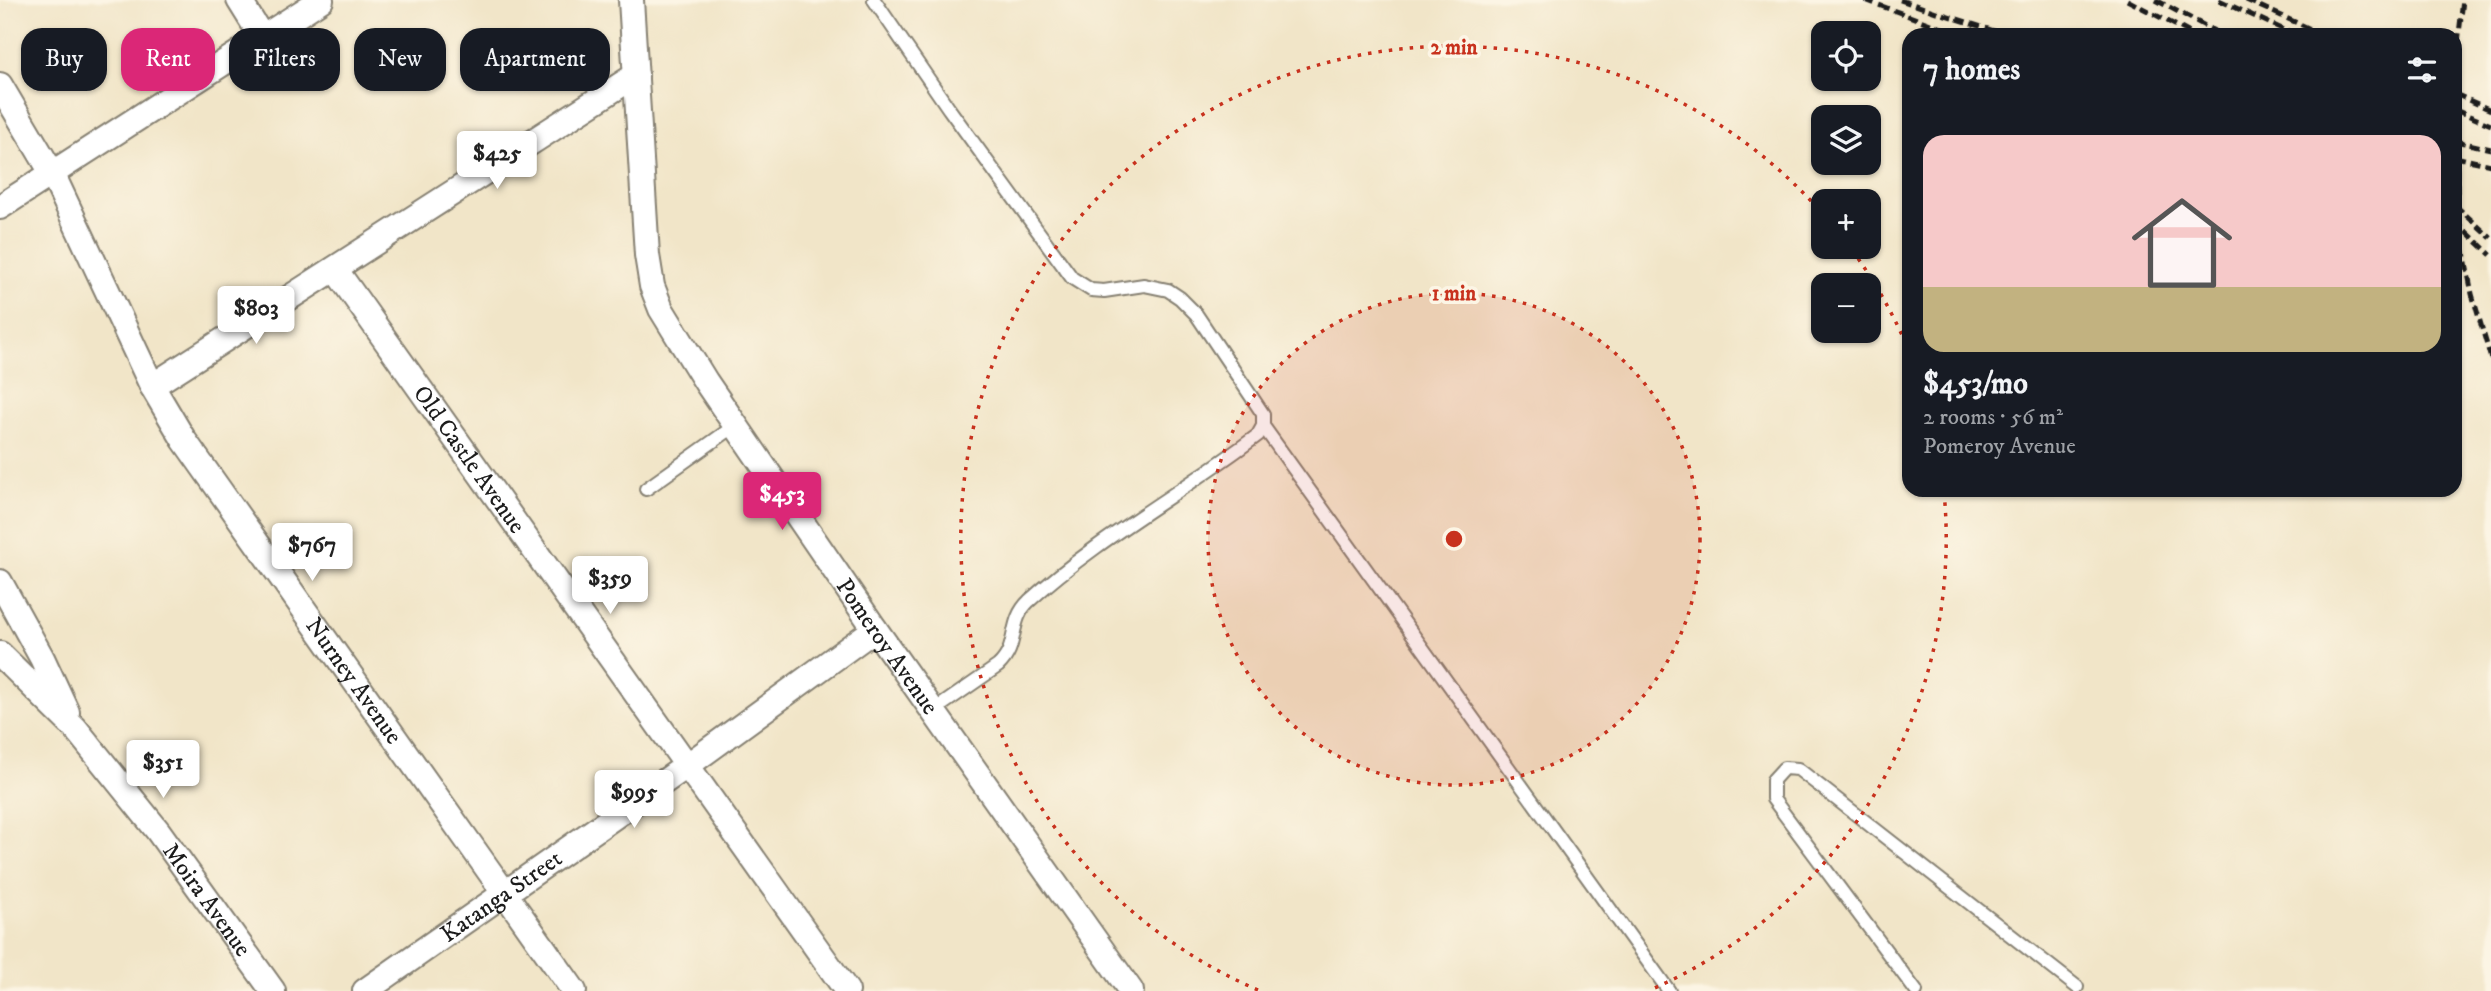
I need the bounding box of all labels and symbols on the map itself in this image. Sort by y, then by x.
text: 2 min [1431,35,1479,61]
pin: $425 [456,132,538,191]
text: 1 min [1432,281,1477,307]
pin: $803 [215,286,297,346]
street label: Old Castle Avenue [406,380,532,540]
pin: $453 [741,472,823,532]
pin: $767 [271,524,353,583]
centre of rings [1442,527,1466,551]
pin: $359 [569,556,651,616]
street label: Pomeroy Avenue [829,573,945,721]
street label: Nurney Avenue [298,612,408,750]
pin: $351 [122,740,204,800]
pin: $995 [593,770,675,830]
street label: Moira Avenue [155,837,257,963]
street label: Katanga Street [435,844,568,949]

